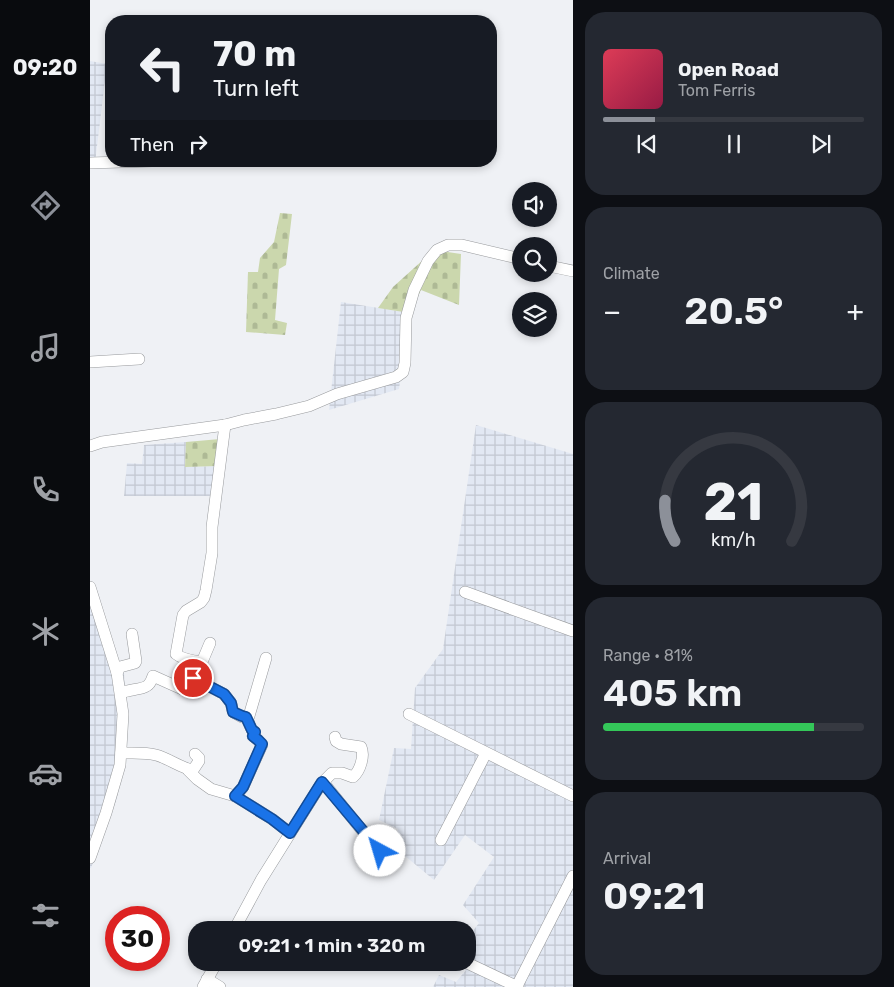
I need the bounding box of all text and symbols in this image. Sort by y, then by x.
text: 70 m [213,33,296,75]
icon: left [130,35,195,100]
text: 09:20 [13,54,77,81]
text: Open Road [678,58,779,81]
text: Turn left [213,75,299,102]
text: Tom Ferris [678,81,755,100]
icon: right [184,130,212,158]
icon: previous [633,130,661,158]
icon: pause [720,130,748,158]
icon: next [807,130,835,158]
text: Then [130,133,174,156]
map controls [512,182,557,337]
button: sound [512,182,557,227]
icon: directions [28,188,63,223]
button: search [512,237,557,282]
text: Climate [603,264,660,283]
text: 20.5° [684,288,783,334]
button: layers [512,292,557,337]
text: − [603,295,621,328]
text: + [847,295,864,328]
icon: music [28,330,63,365]
text: 21 [704,471,763,533]
icon: phone [28,472,63,507]
text: km/h [711,529,756,550]
icon: climate [28,614,63,649]
text: Range · 81% [603,646,693,665]
pin [172,657,214,699]
icon: arrive [179,664,207,692]
text: 405 km [603,670,742,716]
icon: car [28,756,63,791]
position arrow [353,824,405,876]
text: Arrival [603,849,651,868]
text: 09:21 [603,873,705,919]
icon: filters [28,898,63,933]
speed limit sign: 30 [105,906,170,971]
text: 09:21 · 1 min · 320 m [239,934,425,957]

